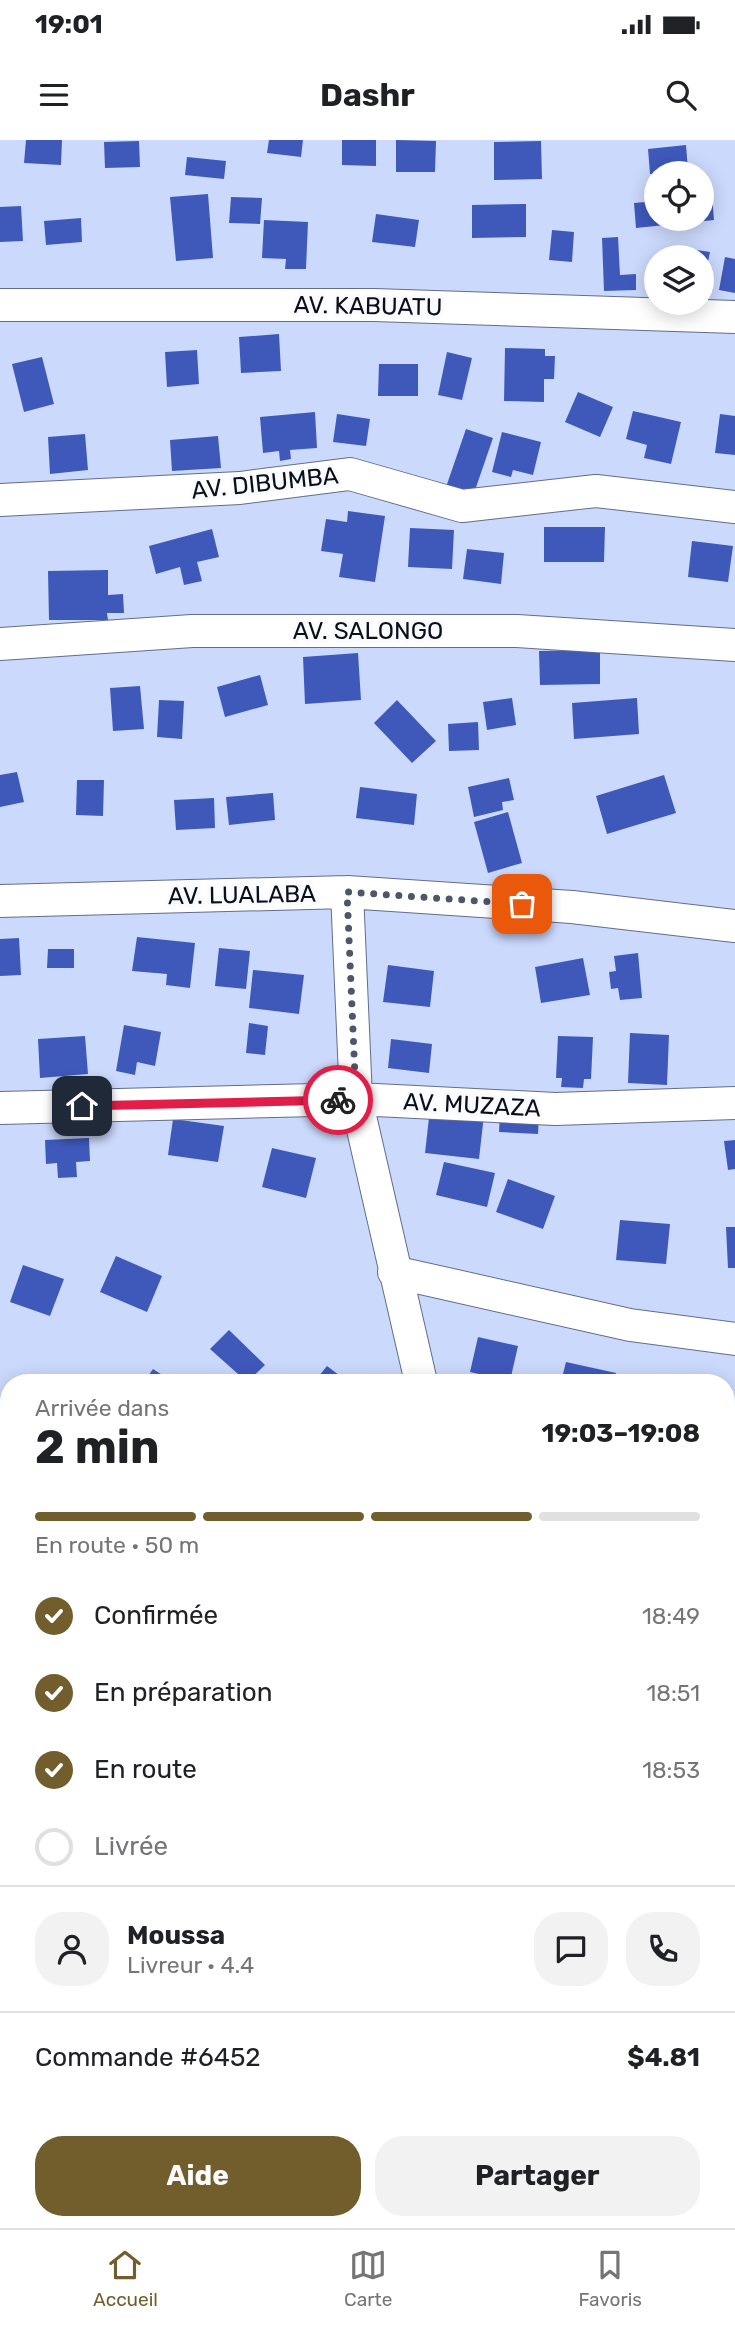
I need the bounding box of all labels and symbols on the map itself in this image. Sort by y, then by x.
street label: AV. KABUATU [293,291,443,321]
street label: AV. DIBUMBA [190,461,340,505]
street label: AV. SALONGO [293,617,443,645]
pin [492,874,552,934]
street label: AV. LUALABA [168,880,316,910]
courier [303,1065,373,1135]
pin [52,1076,112,1136]
street label: AV. MUZAZA [402,1087,542,1123]

